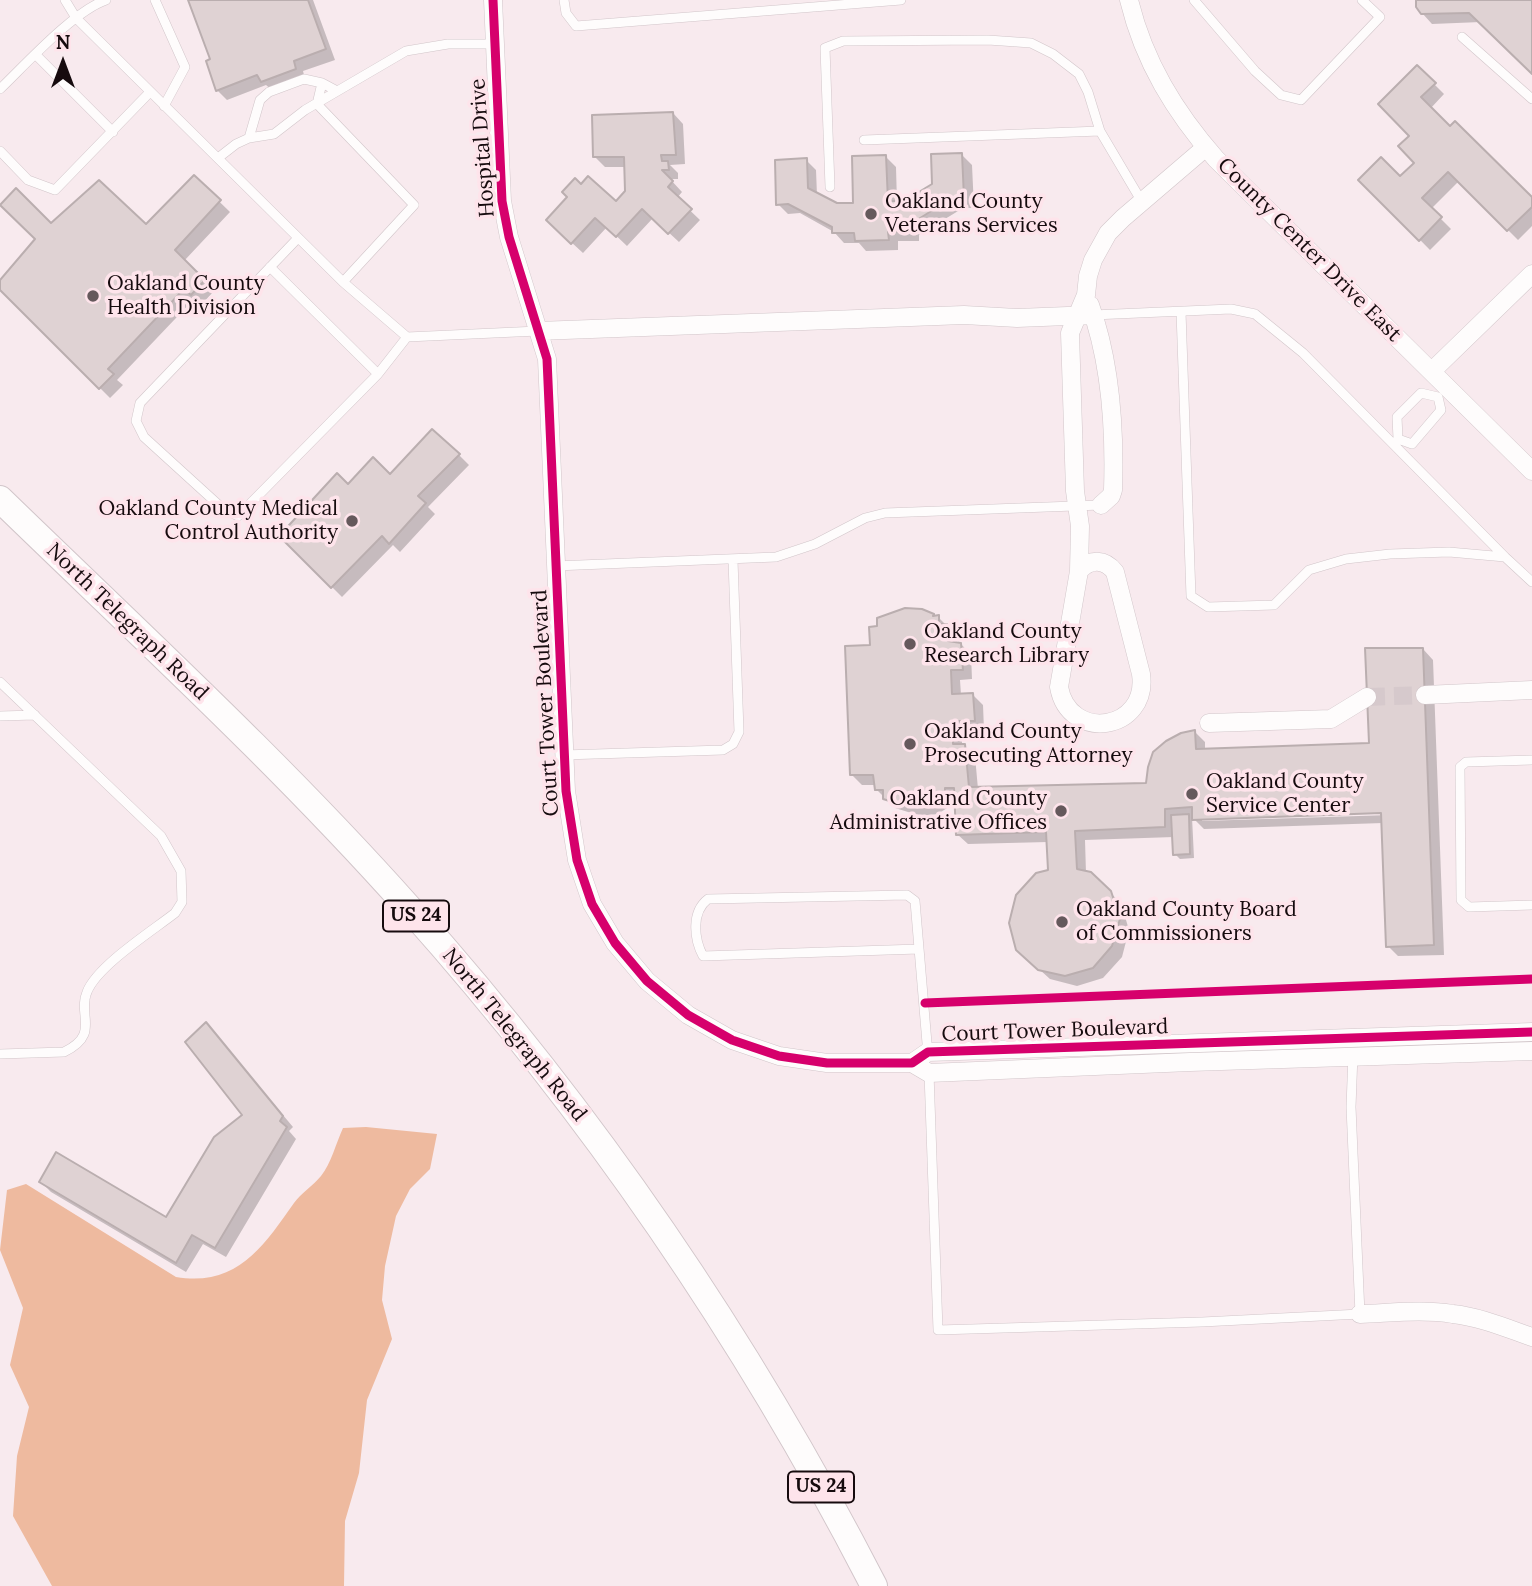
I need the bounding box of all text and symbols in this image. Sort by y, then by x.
north arrow [28,28,98,98]
text: N [56,30,70,54]
street label: Hospital Drive [466,78,500,218]
street label: County Center Drive East [1212,153,1406,347]
place label: Oakland County Veterans Services [885,189,1058,239]
marker: Oakland County Veterans Services [863,206,879,222]
place label: Oakland County Health Division [107,271,264,321]
marker: Oakland County Health Division [85,288,101,304]
place label: Oakland County Medical Control Authority [98,496,338,546]
marker: Oakland County Medical Control Authority [344,513,360,529]
street label: North Telegraph Road [41,538,213,706]
street label: Court Tower Boulevard [527,589,565,817]
place label: Oakland County Research Library [924,619,1089,669]
marker: Oakland County Research Library [902,636,918,652]
place label: Oakland County Prosecuting Attorney [924,719,1133,769]
marker: Oakland County Prosecuting Attorney [902,736,918,752]
place label: Oakland County Service Center [1206,769,1363,819]
place label: Oakland County Administrative Offices [830,786,1047,836]
marker: Oakland County Service Center [1184,786,1200,802]
marker: Oakland County Administrative Offices [1053,803,1069,819]
place label: Oakland County Board of Commissioners [1076,897,1297,947]
road number: US 24 [383,900,449,932]
marker: Oakland County Board of Commissioners [1054,914,1070,930]
street label: North Telegraph Road [436,943,592,1127]
street label: Court Tower Boulevard [941,1014,1169,1048]
road number: US 24 [788,1471,854,1502]

